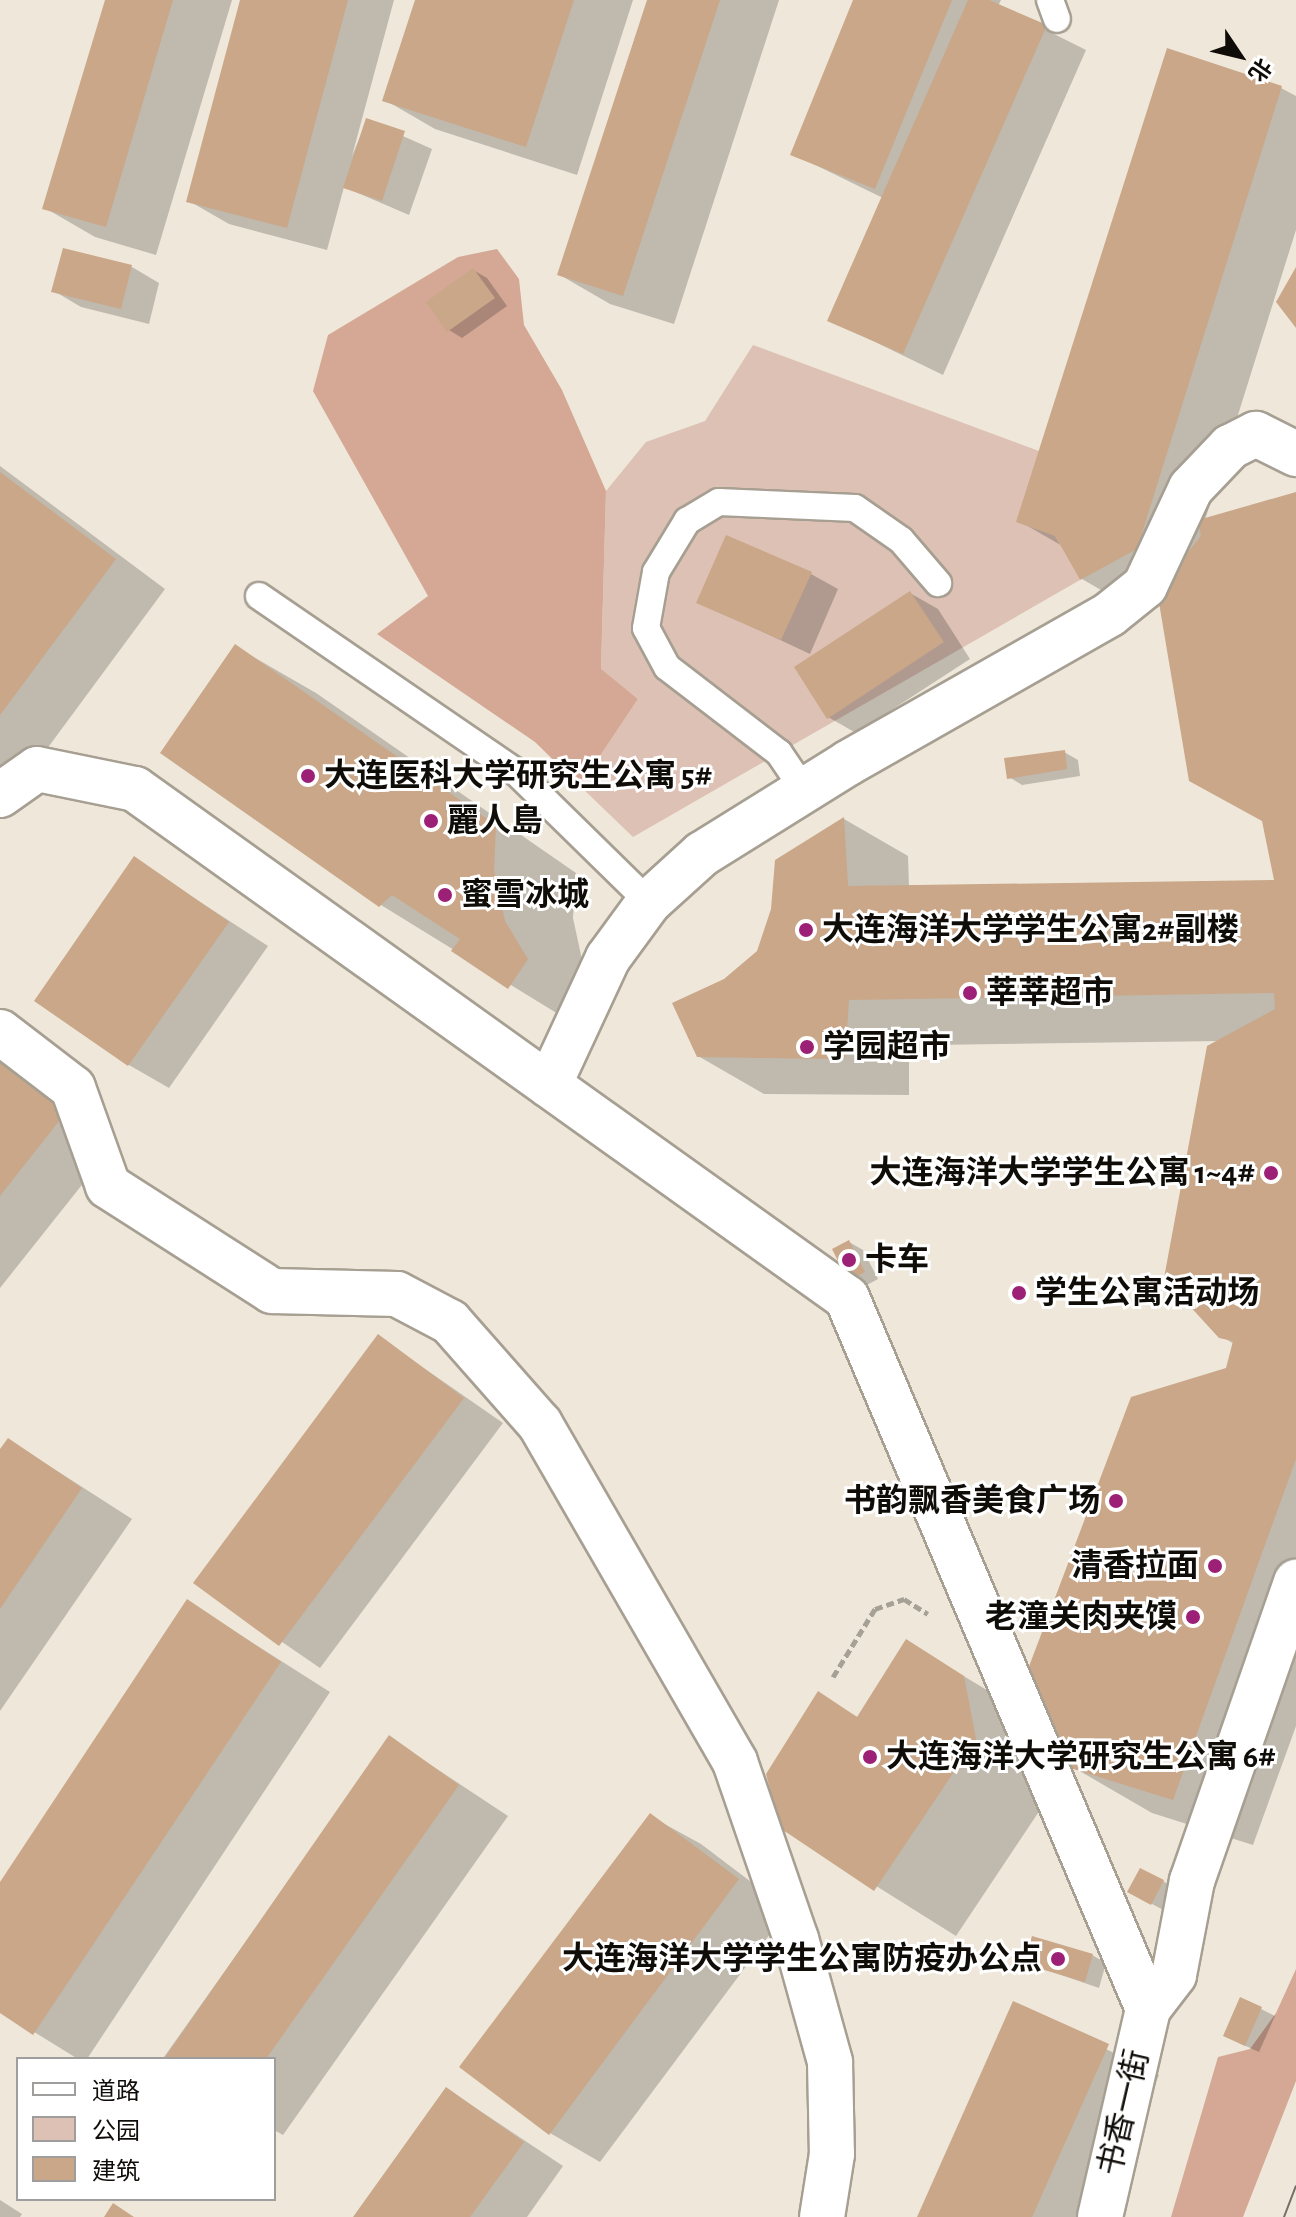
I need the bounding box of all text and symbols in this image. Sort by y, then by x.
north arrow [1200,16,1280,96]
text: 北 [1244,54,1275,85]
place label: 大连医科大学研究生公寓 5# [324,757,712,795]
marker: 大连医科大学研究生公寓 5# [299,767,317,785]
place label: 麗人島 [447,802,543,840]
marker: 麗人島 [422,812,440,830]
place label: 蜜雪冰城 [461,876,589,914]
marker: 蜜雪冰城 [436,886,454,904]
place label: 大连海洋大学学生公寓2#副楼 [822,911,1239,949]
marker: 大连海洋大学学生公寓2#副楼 [797,921,815,939]
place label: 莘莘超市 [986,974,1114,1012]
marker: 莘莘超市 [961,984,979,1002]
place label: 学园超市 [823,1028,951,1066]
marker: 学园超市 [798,1038,816,1056]
place label: 大连海洋大学学生公寓 1~4# [870,1154,1255,1192]
marker: 大连海洋大学学生公寓 1~4# [1262,1164,1280,1182]
place label: 卡车 [865,1241,929,1279]
marker: 卡车 [840,1251,858,1269]
place label: 学生公寓活动场 [1035,1274,1259,1312]
marker: 学生公寓活动场 [1010,1284,1028,1302]
place label: 书韵飘香美食广场 [844,1482,1100,1520]
marker: 书韵飘香美食广场 [1107,1492,1125,1510]
place label: 清香拉面 [1071,1547,1199,1585]
marker: 清香拉面 [1206,1557,1224,1575]
place label: 老潼关肉夹馍 [985,1598,1177,1636]
marker: 老潼关肉夹馍 [1184,1608,1202,1626]
place label: 大连海洋大学研究生公寓 6# [886,1738,1276,1776]
marker: 大连海洋大学研究生公寓 6# [861,1748,879,1766]
place label: 大连海洋大学学生公寓防疫办公点 [562,1940,1042,1978]
marker: 大连海洋大学学生公寓防疫办公点 [1049,1950,1067,1968]
street label: 书香一街 [1091,2046,1157,2180]
legend [16,2057,276,2201]
text: 道路 [92,2080,140,2104]
text: 公园 [92,2120,140,2144]
text: 建筑 [92,2160,140,2184]

